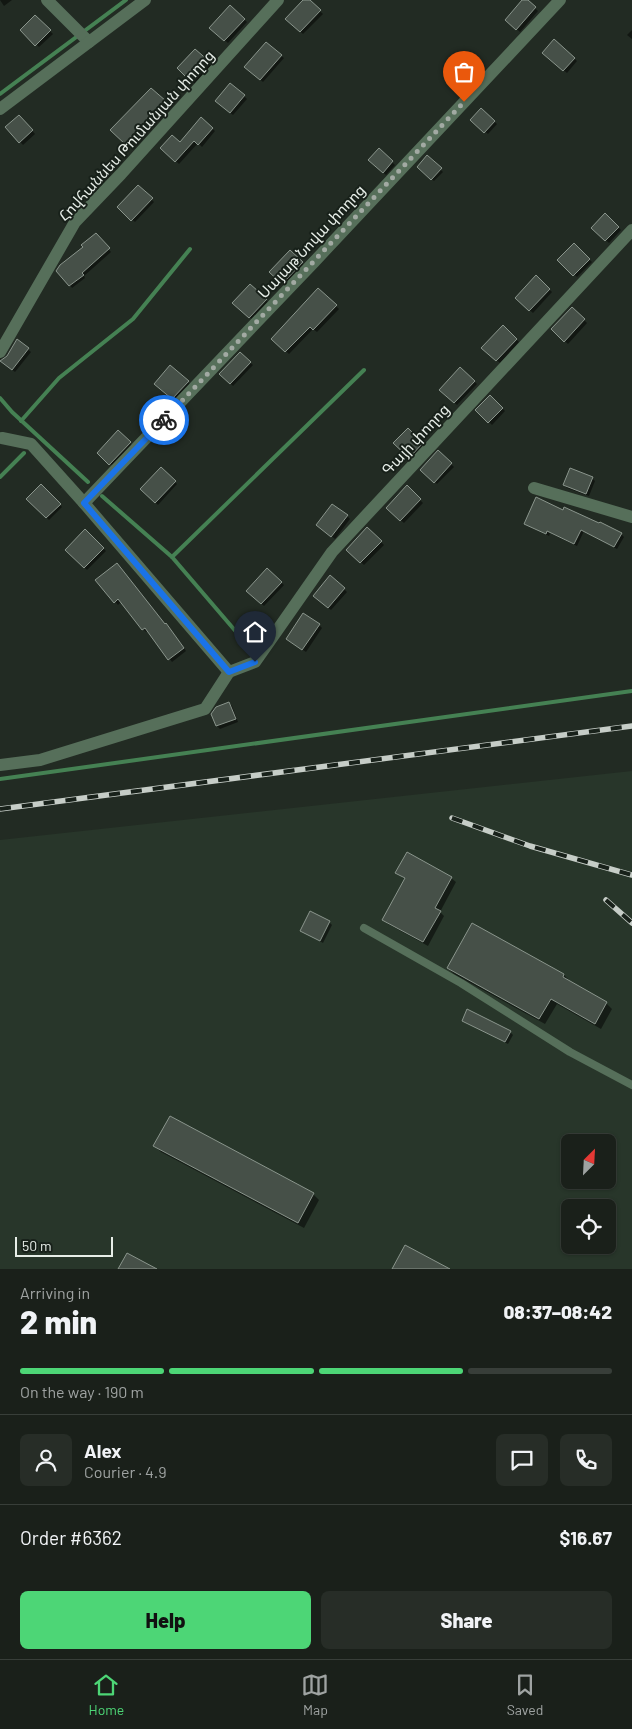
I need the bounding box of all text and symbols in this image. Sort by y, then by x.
street label: Հովհաննես Թումանյան փողոց [54,46,218,225]
pin [443,51,485,102]
icon: bag [450,58,478,86]
street label: Սայաթ Նովա փողոց [254,180,369,302]
courier [139,395,189,445]
street label: Գայի փողոց [378,400,453,479]
icon: bike [150,406,178,434]
pin [234,611,276,662]
icon: home [241,618,269,646]
north arrow [561,1134,616,1189]
map controls [561,1134,616,1254]
button: locate [561,1199,616,1254]
scale bar [15,1234,112,1257]
text: 50 m [22,1237,51,1254]
text: Arriving in [20,1283,90,1302]
text: 08:37–08:42 [503,1300,612,1323]
text: 2 min [20,1302,97,1340]
text: On the way · 190 m [20,1382,144,1401]
button: person [20,1434,72,1486]
button: chat [496,1434,548,1486]
button: phone [560,1434,612,1486]
text: Alex [84,1439,122,1462]
text: Courier · 4.9 [84,1462,167,1481]
text: Order #6362 [20,1526,122,1549]
text: $16.67 [559,1526,612,1549]
button: Help [20,1591,311,1649]
button: Share [321,1591,612,1649]
tab: Home [89,1671,124,1718]
tab: Map [301,1671,329,1718]
tab: Saved [507,1671,543,1718]

